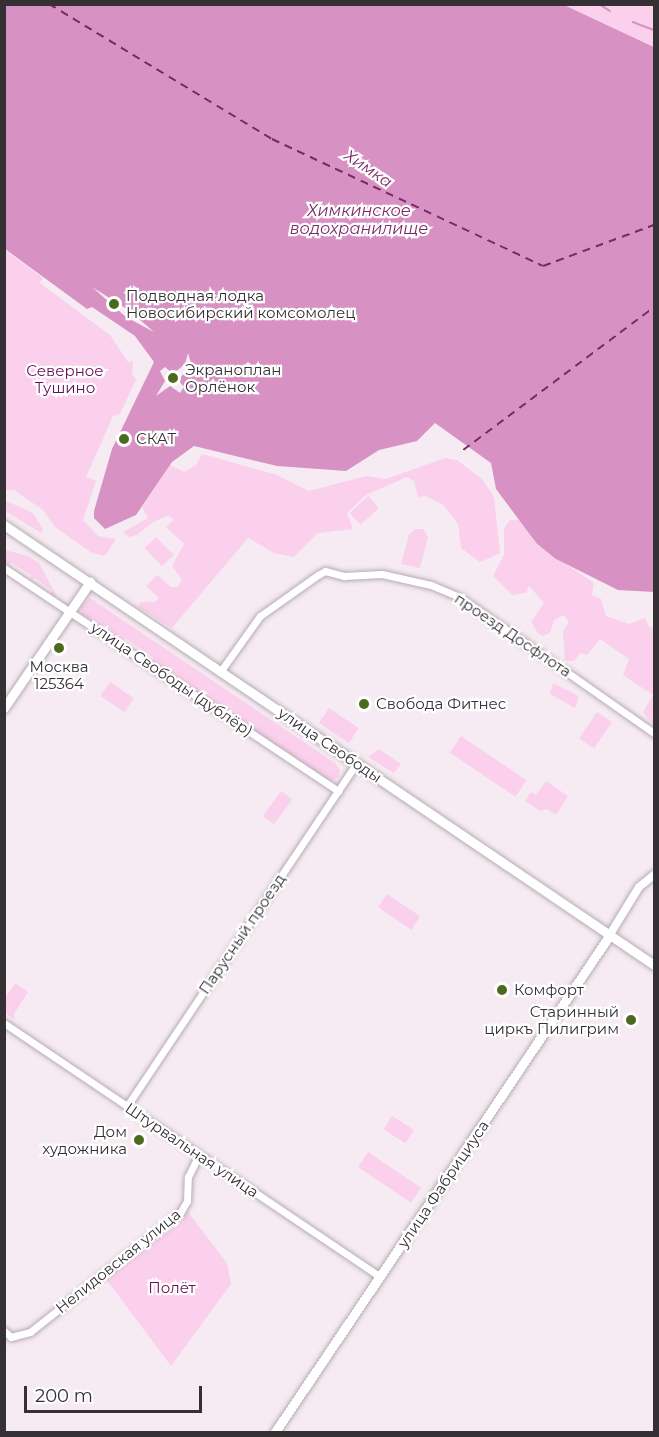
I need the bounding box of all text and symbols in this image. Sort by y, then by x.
water label: Химка [340,146,396,192]
water label: Химкинское водохранилище [290,201,428,239]
place label: Подводная лодка Новосибирский комсомолец [126,286,356,321]
marker: Подводная лодка Новосибирский комсомолец [107,297,121,311]
place label: Экраноплан Орлёнок [185,360,281,395]
park label: Северное Тушино [26,361,104,396]
marker: Экраноплан Орлёнок [166,371,180,385]
place label: СКАТ [136,430,176,448]
marker: СКАТ [117,432,131,446]
street label: проезд Досфлота [451,589,575,681]
street label: улица Свободы (дублёр) [88,618,256,740]
marker: Москва 125364 [52,641,66,655]
place label: Москва 125364 [29,657,89,692]
place label: Свобода Фитнес [376,695,506,713]
marker: Свобода Фитнес [357,697,371,711]
street label: улица Свободы [275,704,385,786]
street label: Парусный проезд [195,871,289,997]
place label: Комфорт [514,981,584,999]
marker: Комфорт [495,983,509,997]
place label: Старинный циркъ Пилигрим [484,1002,619,1037]
marker: Старинный циркъ Пилигрим [624,1013,638,1027]
street label: Штурвальная улица [122,1099,262,1201]
street label: улица Фабрициуса [394,1117,492,1251]
place label: Дом художника [42,1122,127,1157]
marker: Дом художника [132,1133,146,1147]
street label: Нелидовская улица [52,1205,184,1317]
park label: Полёт [148,1279,196,1297]
scale bar [27,1374,206,1412]
text: 200 m [35,1385,93,1407]

